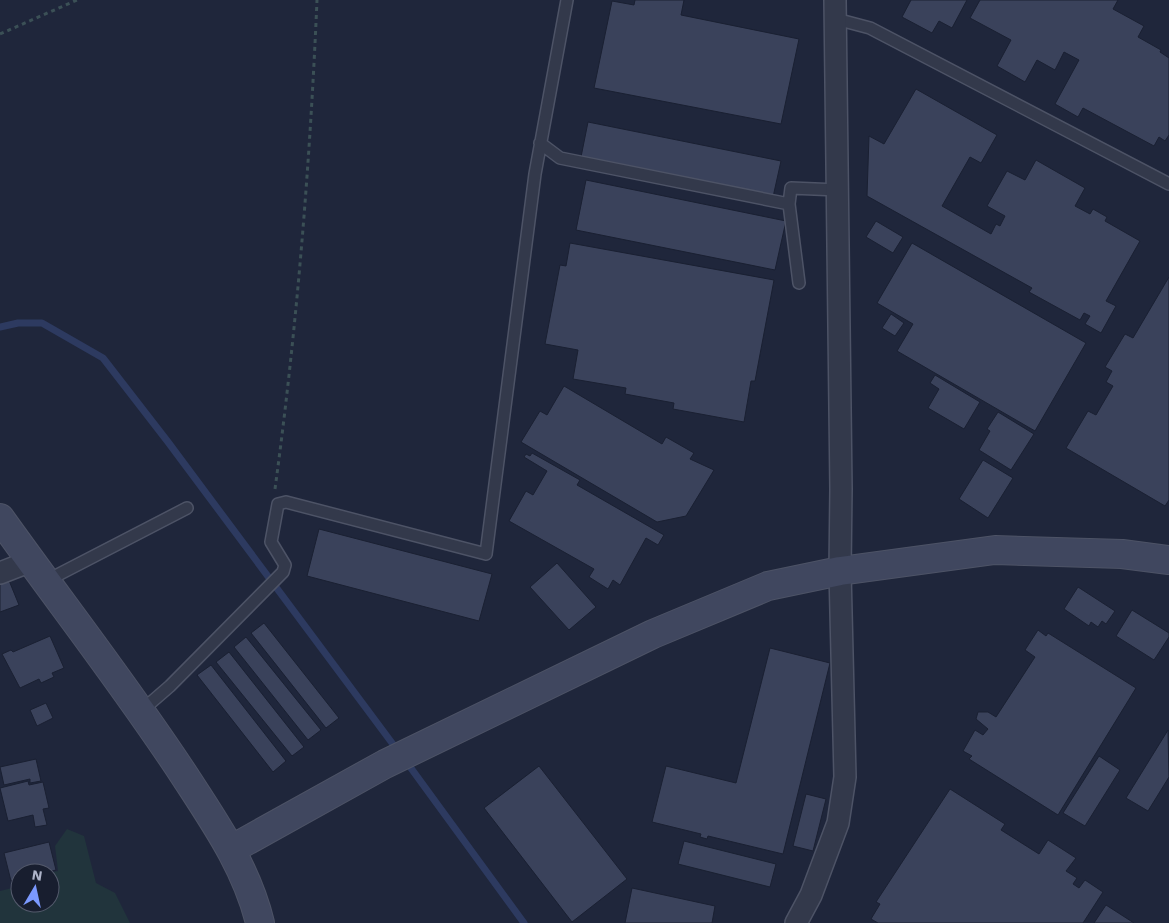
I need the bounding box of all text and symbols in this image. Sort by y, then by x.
north arrow [10,863,60,913]
text: N [31,866,43,884]

